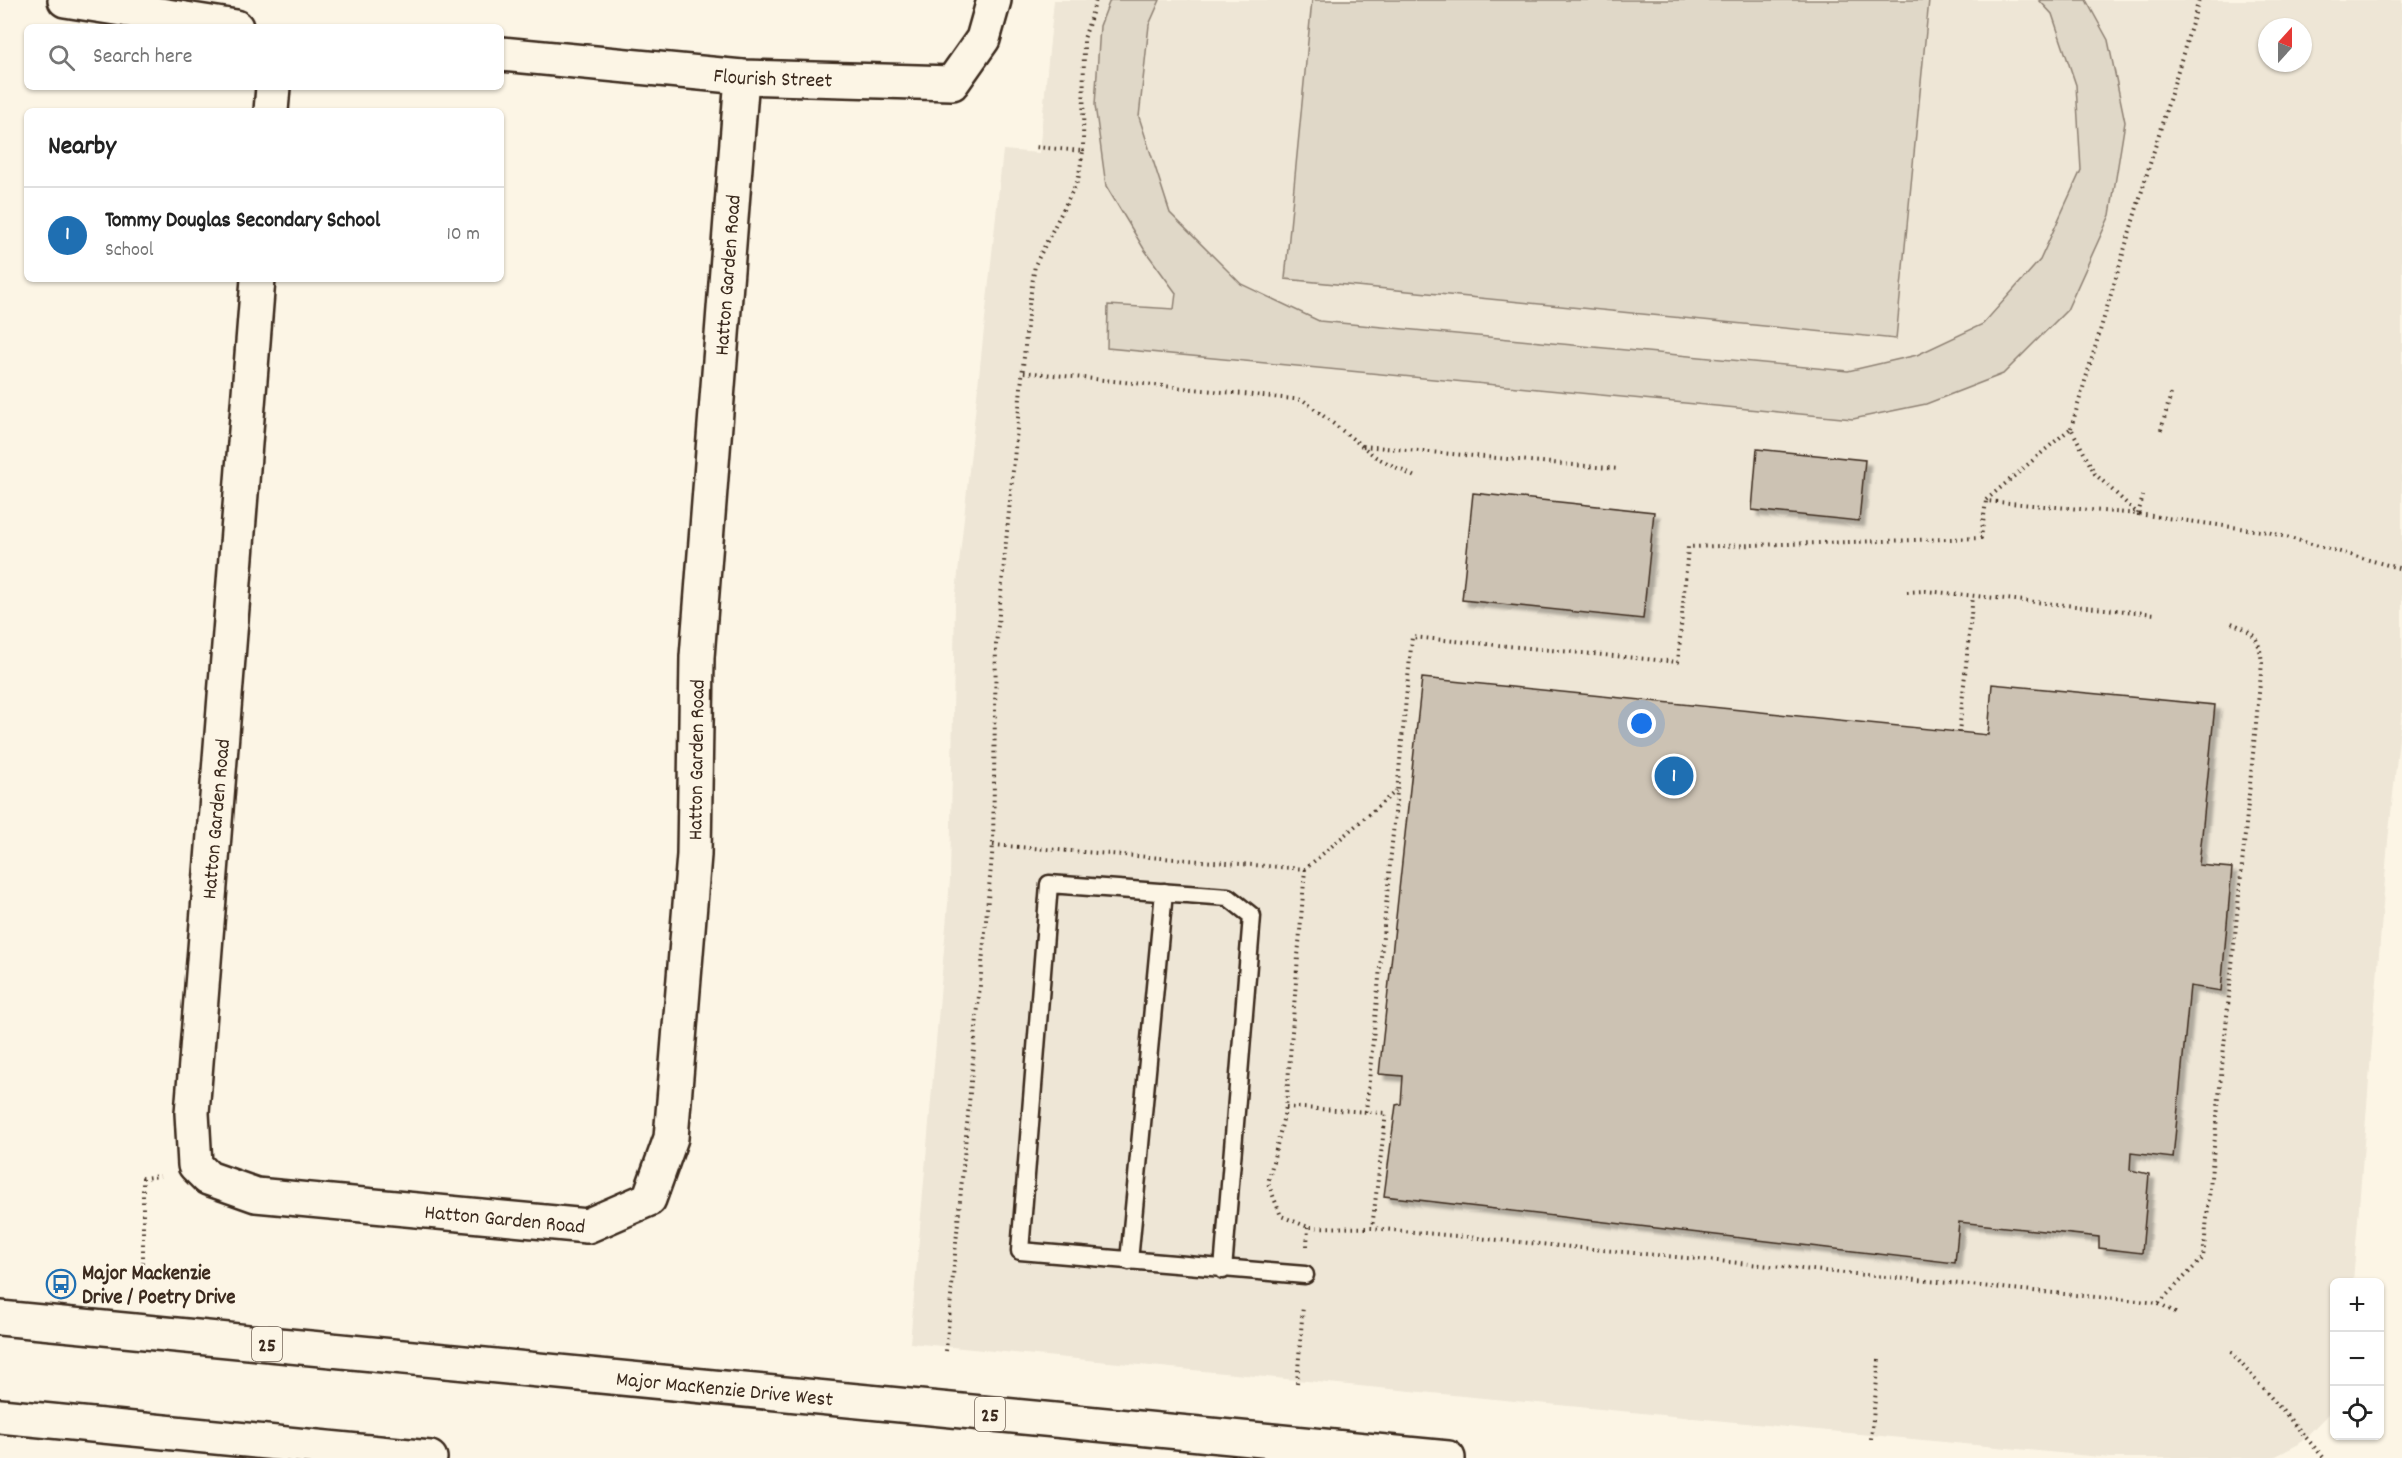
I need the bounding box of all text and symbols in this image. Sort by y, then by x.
north arrow [2258,18,2312,72]
search box [24,24,504,90]
icon: search [45,41,78,74]
text: Search here [93,42,192,73]
street label: Flourish Street [712,62,833,98]
text: Nearby [48,129,116,166]
street label: Hatton Garden Road [708,194,751,357]
text: Tommy Douglas Secondary School [105,206,380,237]
text: 1 [65,221,70,249]
text: 10 m [446,221,480,249]
text: School [105,237,154,265]
street label: Hatton Garden Road [682,679,715,841]
your location [1627,709,1656,738]
street label: Hatton Garden Road [196,738,240,901]
pin: 1 [1654,754,1694,798]
street label: Hatton Garden Road [423,1199,586,1244]
place label: Major Mackenzie Drive / Poetry Drive [82,1260,236,1314]
bus stop icon: Major Mackenzie Drive / Poetry Drive [45,1268,77,1300]
map controls [2330,1278,2384,1440]
button: + [2330,1278,2384,1332]
road number: 25 [252,1327,282,1361]
button: − [2330,1332,2384,1386]
street label: Major MacKenzie Drive West [614,1366,835,1416]
button: locate [2330,1386,2384,1440]
road number: 25 [975,1397,1005,1431]

